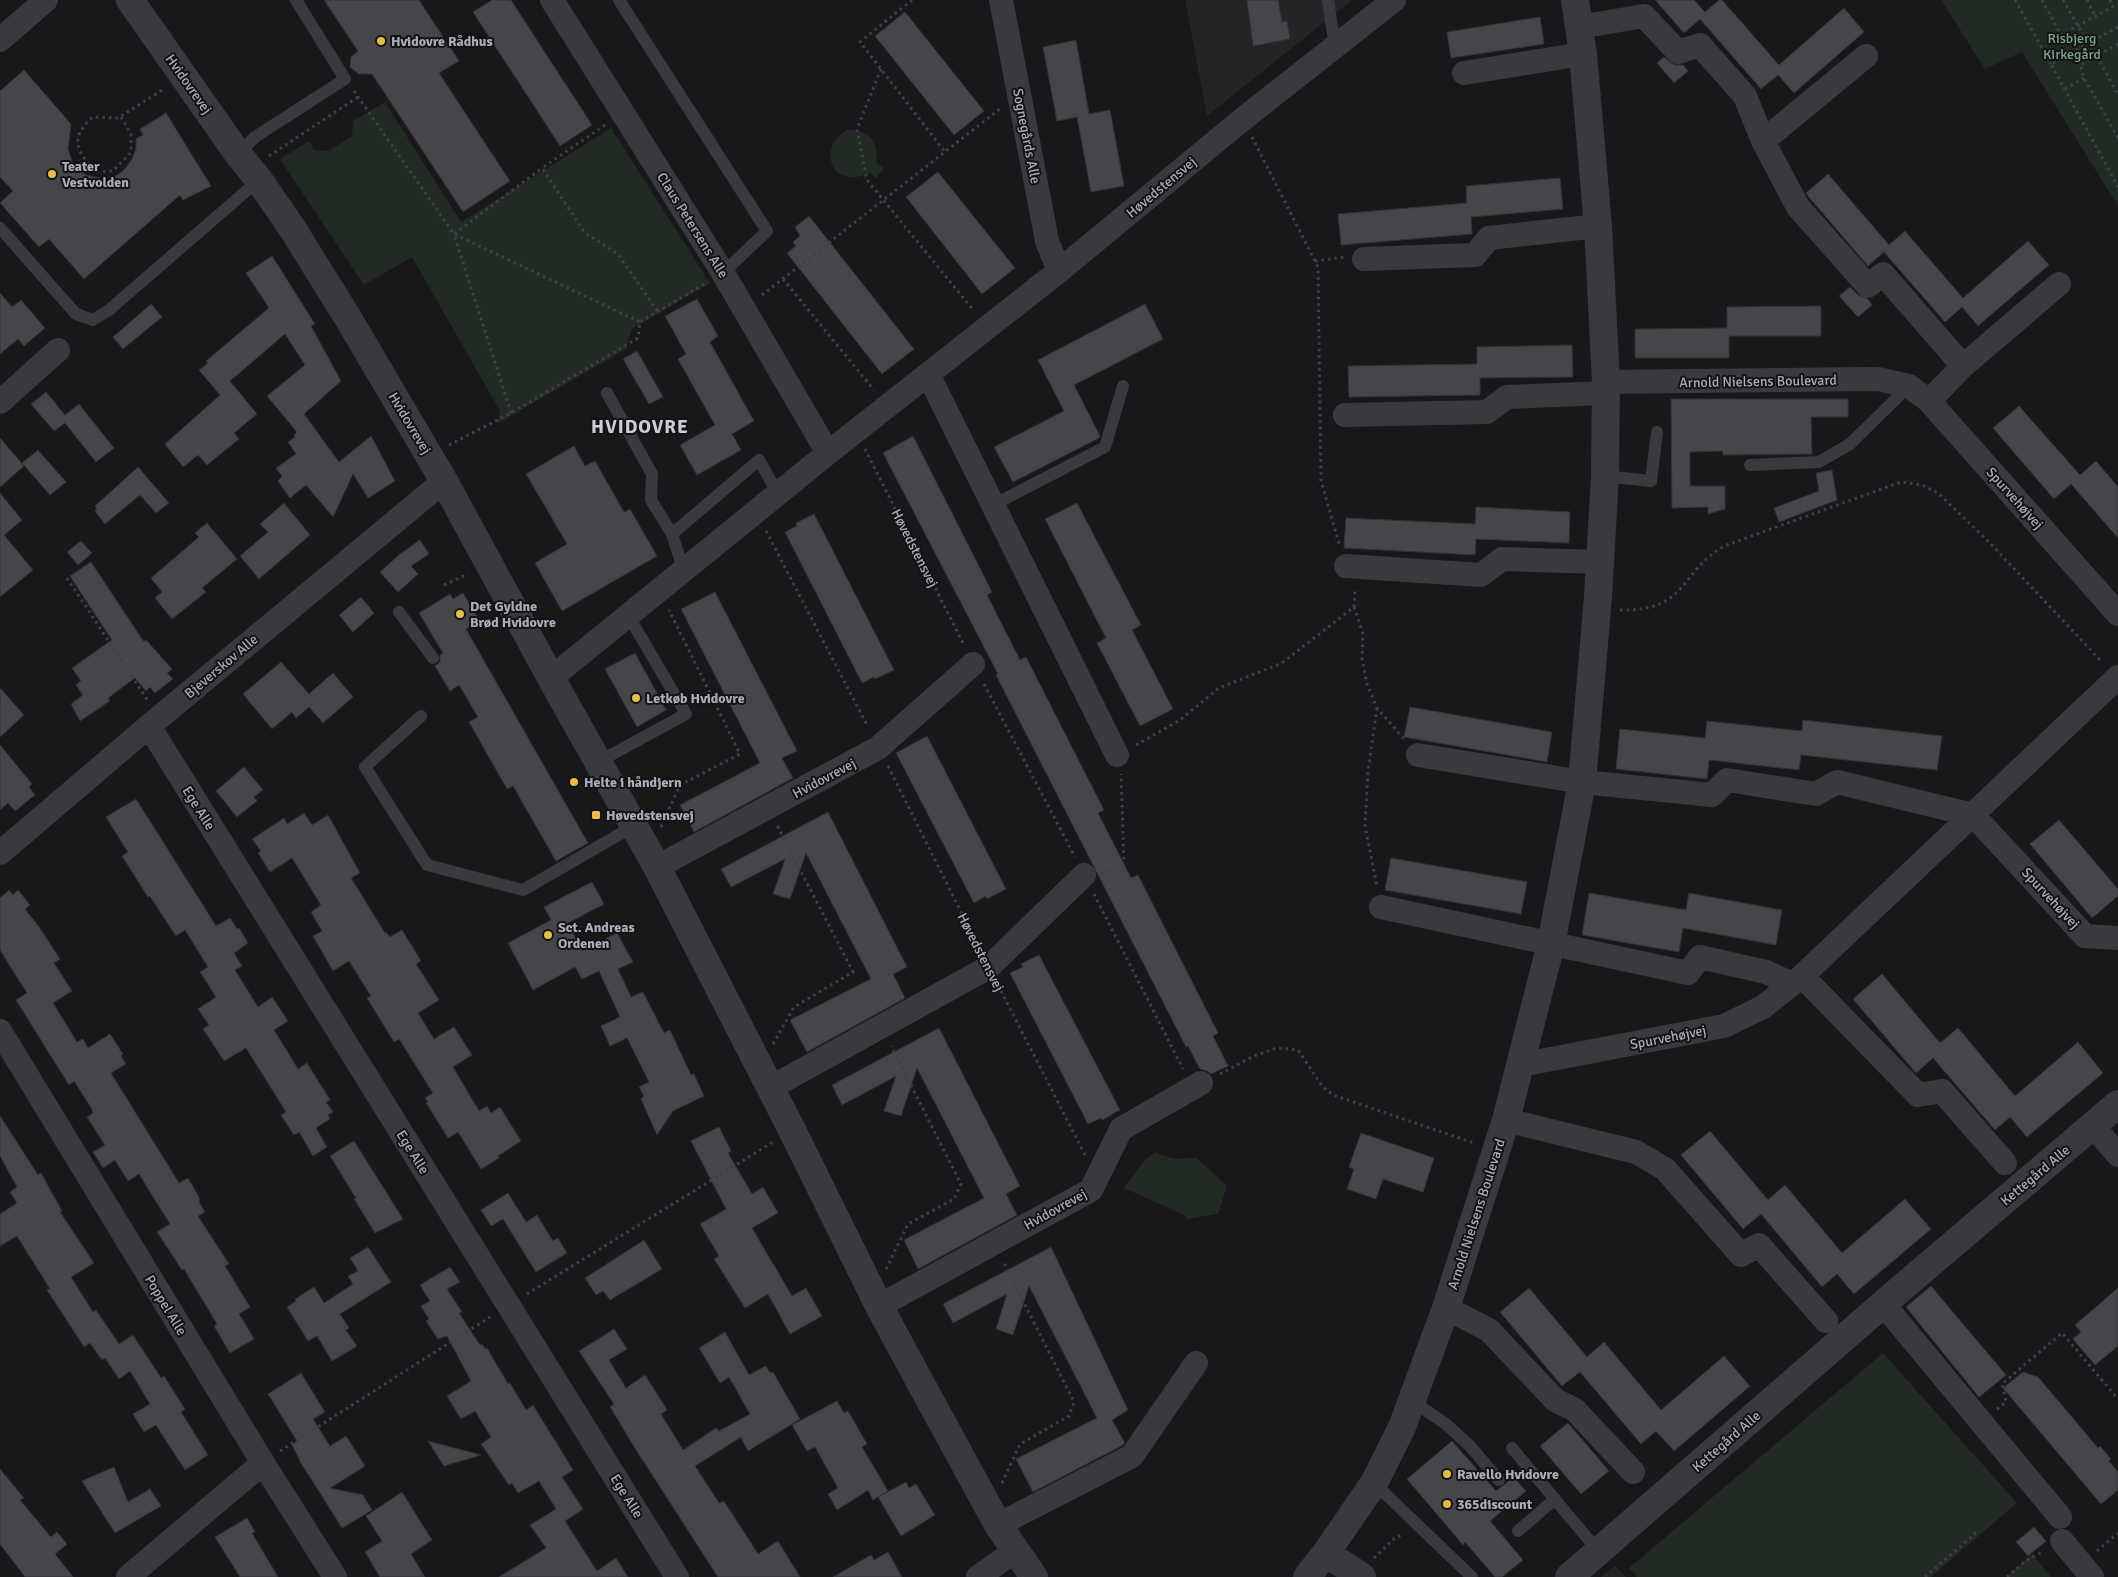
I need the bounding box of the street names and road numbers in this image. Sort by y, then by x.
street label: Hvidovrevej [162,51,215,117]
street label: Sognegårds Alle [1009,87,1044,185]
street label: Høvedstensvej [1123,153,1200,222]
street label: Claus Petersens Alle [653,169,732,281]
street label: Arnold Nielsens Boulevard [1679,372,1837,391]
street label: Hvidovrevej [384,389,435,457]
street label: Spurvehøjvej [1982,464,2047,533]
street label: Høvedstensvej [887,506,942,590]
street label: Bjeverskov Alle [181,631,261,702]
street label: Hvidovrevej [790,755,859,802]
street label: Ege Alle [178,783,219,833]
street label: Spurvehøjvej [2018,864,2083,932]
street label: Høvedstensvej [953,910,1008,994]
street label: Spurvehøjvej [1628,1022,1708,1053]
street label: Ege Alle [392,1127,433,1177]
street label: Arnold Nielsens Boulevard [1444,1137,1509,1292]
street label: Kettegård Alle [1997,1141,2073,1209]
street label: Hvidovrevej [1021,1185,1090,1234]
street label: Poppel Alle [141,1272,190,1338]
street label: Kettegård Alle [1689,1407,1764,1476]
street label: Ege Alle [606,1471,647,1521]

